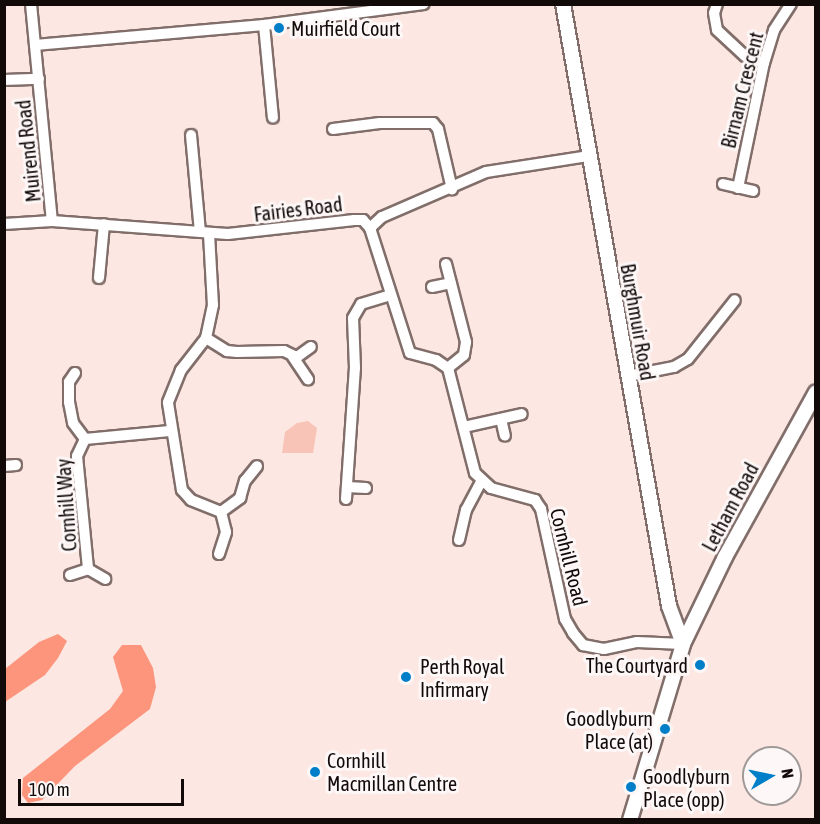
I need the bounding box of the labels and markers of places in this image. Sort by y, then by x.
place label: Muirfield Court [291,16,400,40]
marker: Muirfield Court [272,21,286,35]
place label: The Courtyard [586,653,688,677]
place label: Perth Royal Infirmary [420,654,504,701]
marker: The Courtyard [693,658,707,672]
marker: Perth Royal Infirmary [397,668,415,686]
place label: Goodlyburn Place (at) [566,706,653,753]
marker: Goodlyburn Place (at) [658,722,672,736]
place label: Cornhill Macmillan Centre [327,748,457,795]
place label: Goodlyburn Place (opp) [643,764,730,811]
marker: Cornhill Macmillan Centre [308,765,322,779]
marker: Goodlyburn Place (opp) [624,780,638,794]

